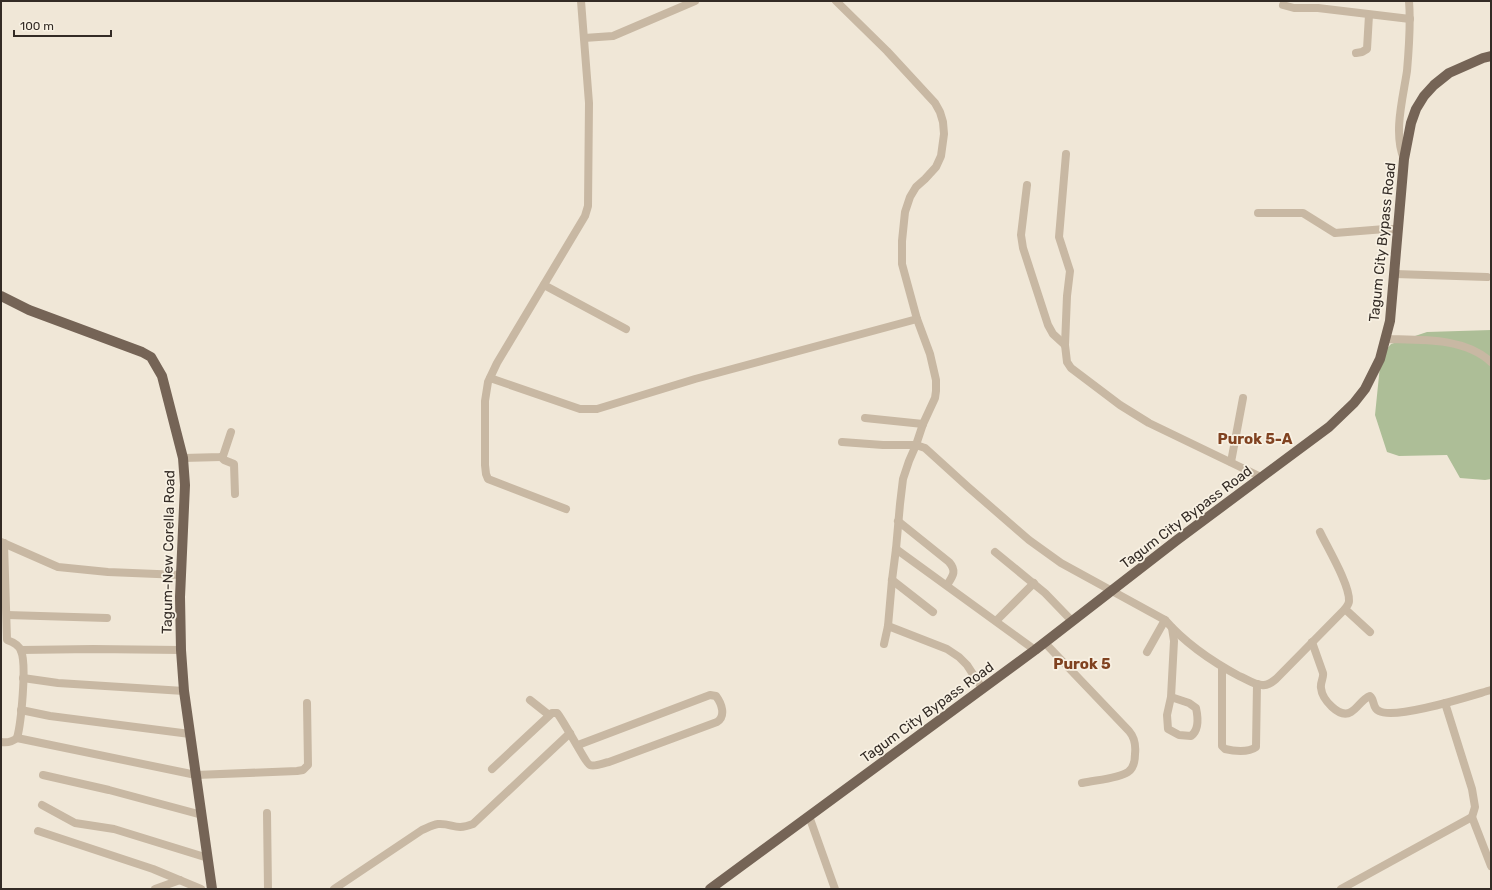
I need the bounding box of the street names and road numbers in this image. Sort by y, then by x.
street label: Tagum City Bypass Road [1366,161,1399,323]
street label: Tagum City Bypass Road [1117,462,1255,572]
street label: Tagum-New Corella Road [159,470,178,634]
street label: Tagum City Bypass Road [857,658,997,766]

